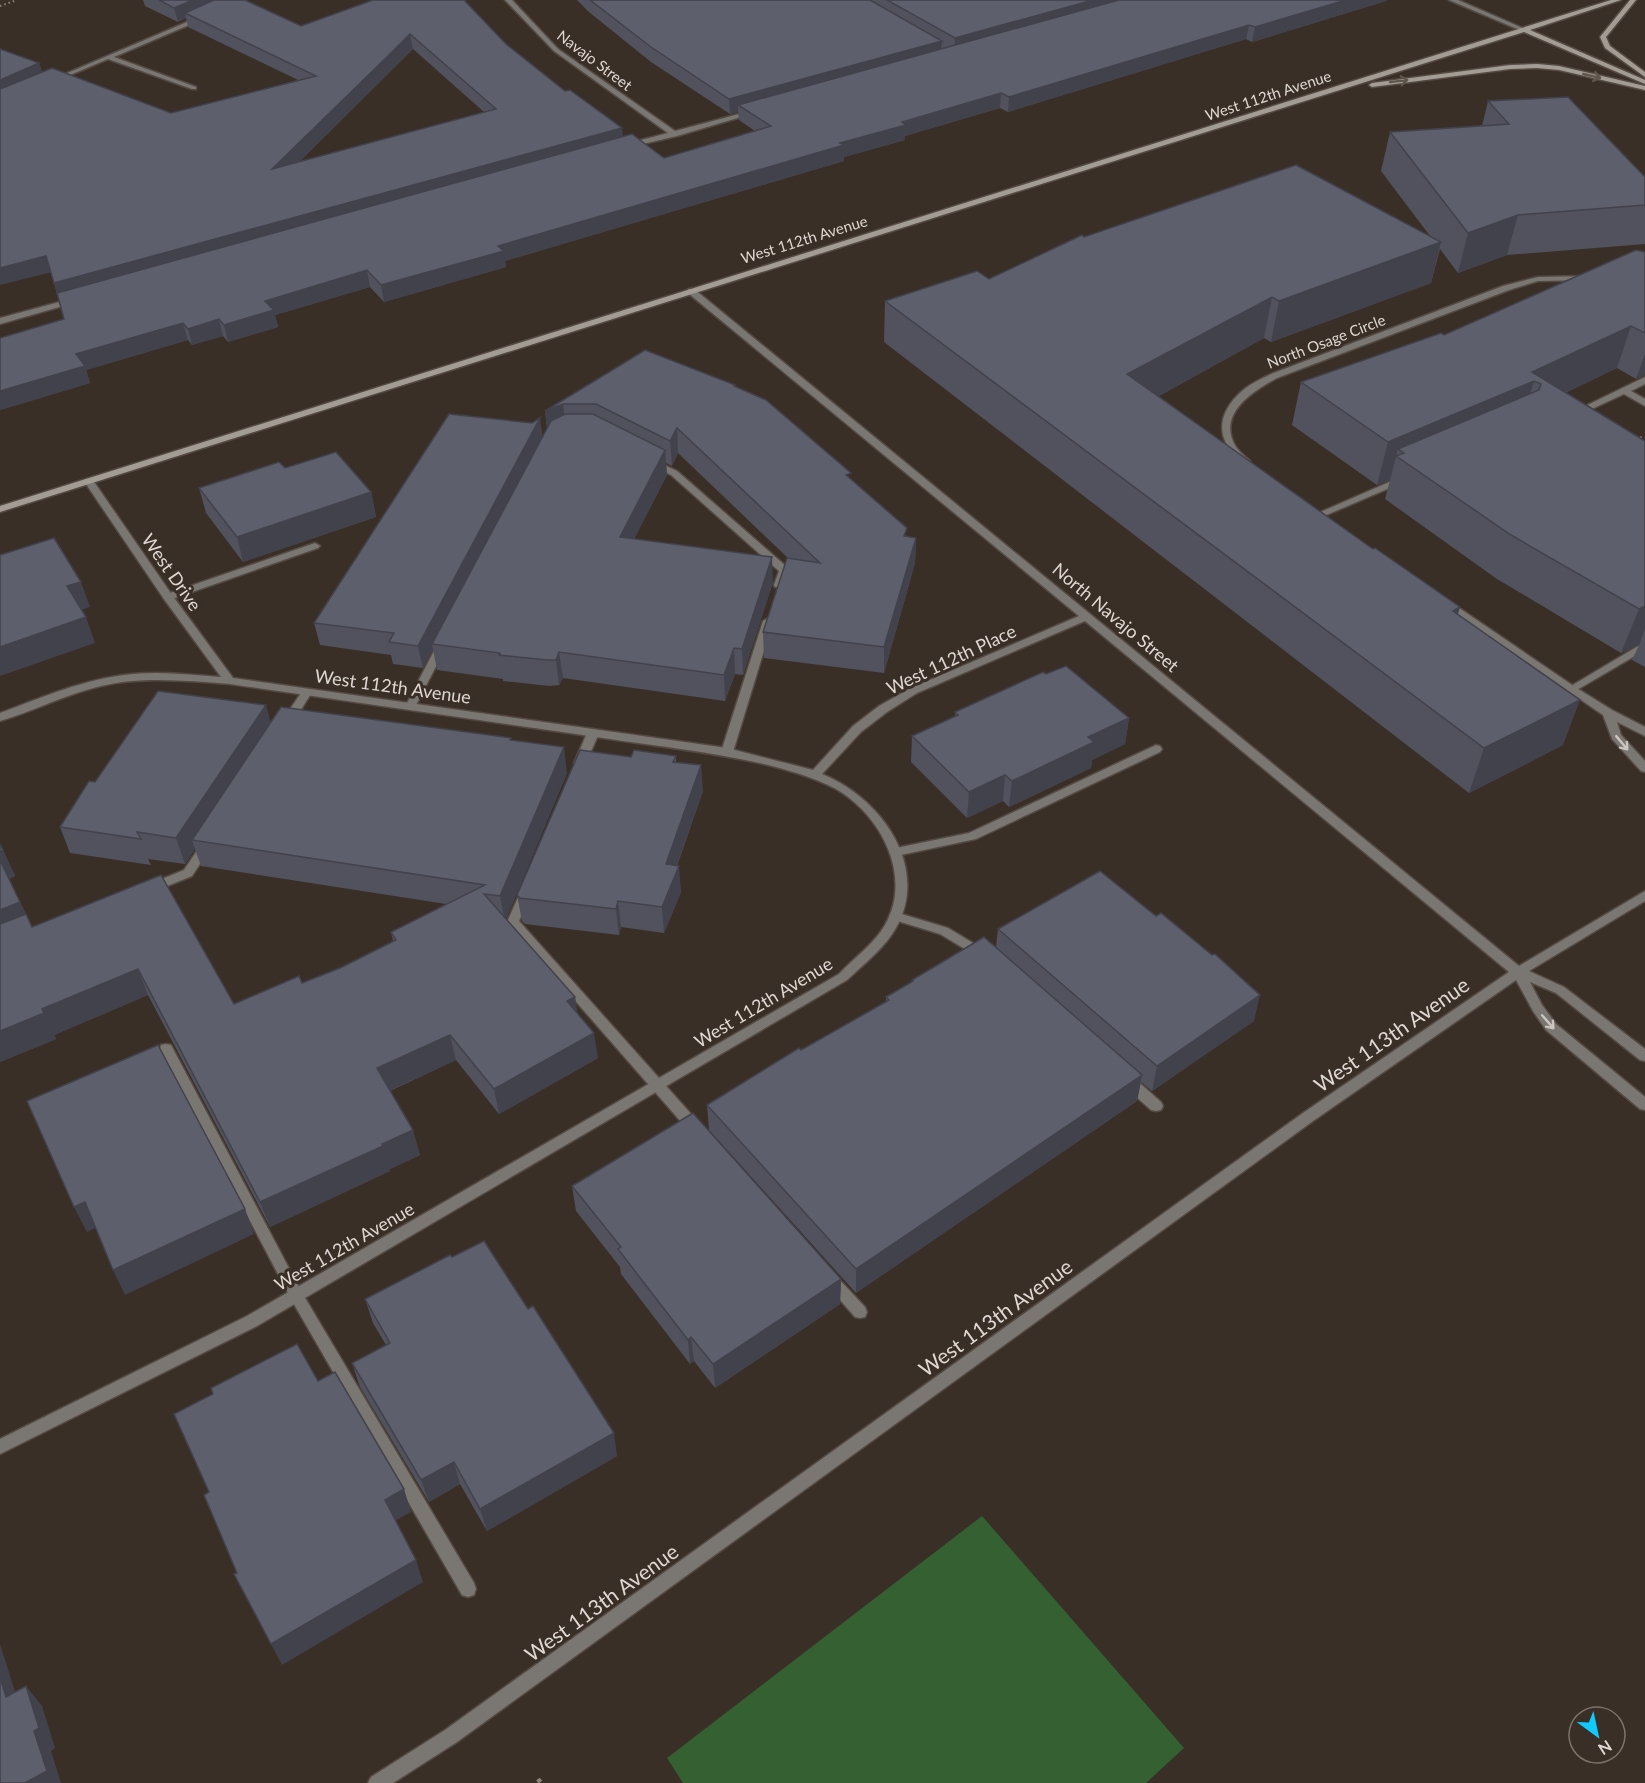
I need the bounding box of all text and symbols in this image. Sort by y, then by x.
street label: Navajo Street [554,26,636,94]
street label: West 112th Avenue [1203,66,1333,124]
one-way arrow [1582,70,1601,82]
one-way arrow [1389,76,1408,87]
street label: West 112th Avenue [739,211,869,267]
street label: North Osage Circle [1264,310,1388,372]
street label: West Drive [137,529,207,615]
street label: North Navajo Street [1048,558,1184,677]
street label: West 112th Place [883,619,1019,699]
street label: West 112th Avenue [314,664,472,708]
one-way arrow [1616,734,1629,750]
street label: West 112th Avenue [690,952,836,1052]
street label: West 113th Avenue [1309,971,1473,1097]
one-way arrow [1541,1014,1555,1029]
street label: West 112th Avenue [270,1197,418,1295]
street label: West 113th Avenue [913,1253,1077,1381]
street label: West 113th Avenue [519,1538,683,1666]
north arrow [1567,1705,1627,1765]
text: N [1595,1737,1616,1759]

